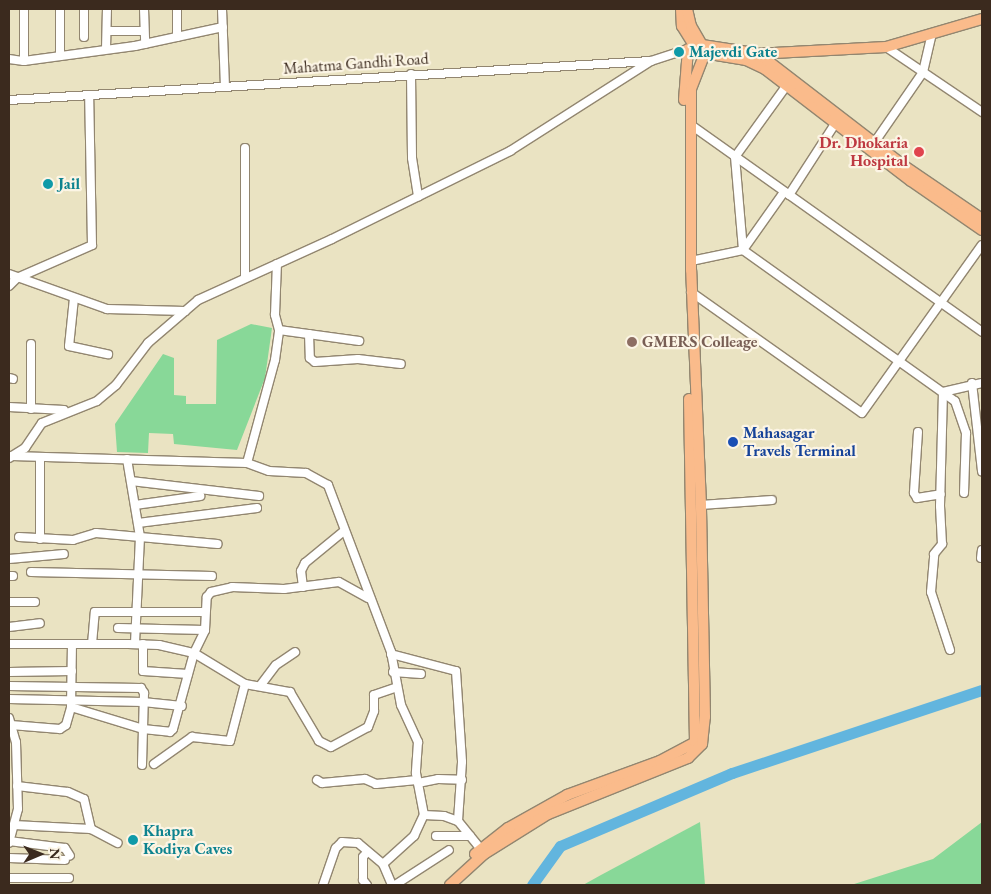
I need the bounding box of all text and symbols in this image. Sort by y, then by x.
place label: Majevdi Gate [689,42,777,62]
marker: Majevdi Gate [673,46,685,58]
street label: Mahatma Gandhi Road [283,49,429,79]
place label: Dr. Dhokaria Hospital [819,133,908,171]
marker: Dr. Dhokaria Hospital [912,145,926,159]
place label: Jail [58,174,80,194]
marker: Jail [42,178,54,190]
place label: GMERS Colleage [642,332,757,352]
marker: GMERS Colleage [626,336,638,348]
place label: Mahasagar Travels Terminal [743,423,856,461]
marker: Mahasagar Travels Terminal [727,436,739,448]
place label: Khapra Kodiya Caves [143,821,232,859]
north arrow [15,829,65,879]
marker: Khapra Kodiya Caves [127,834,139,846]
text: N [46,848,64,860]

